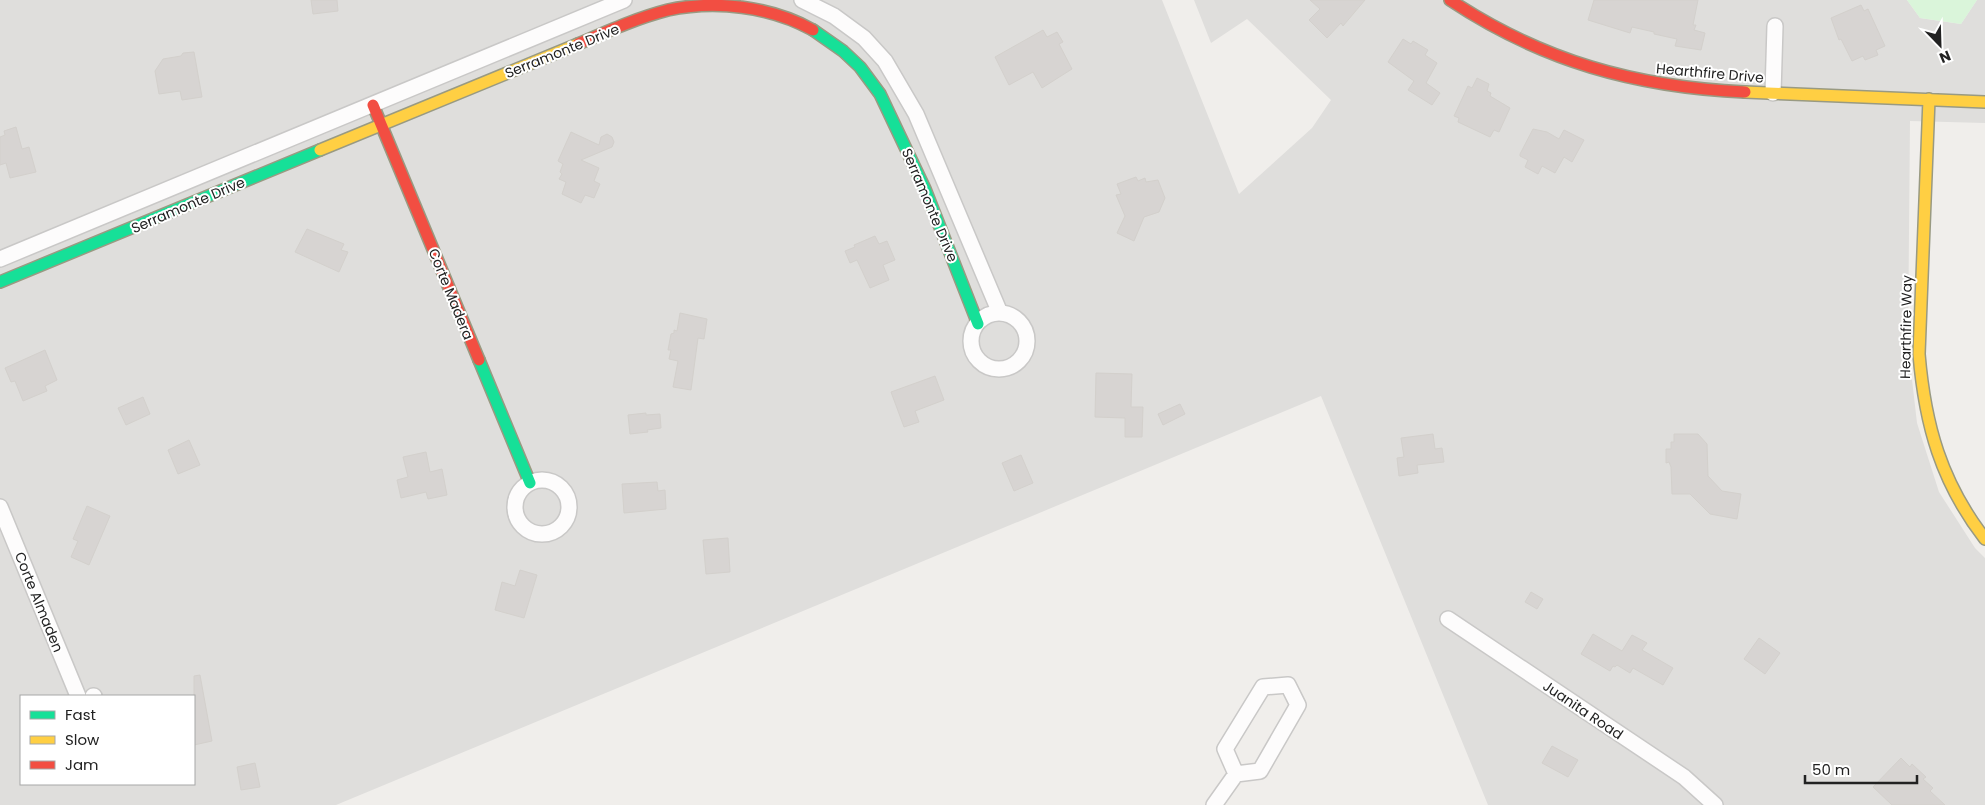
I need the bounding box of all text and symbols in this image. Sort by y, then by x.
street label: Serramonte Drive [502,19,622,83]
north arrow [1915,20,1965,70]
text: N [1936,46,1954,68]
street label: Hearthfire Drive [1655,58,1765,88]
street label: Serramonte Drive [897,145,963,265]
street label: Serramonte Drive [128,172,248,238]
street label: Corte Madera [424,245,478,343]
street label: Hearthfire Way [1895,275,1917,379]
street label: Corte Almaden [10,549,68,655]
street label: Juanita Road [1539,676,1627,744]
legend [20,695,195,785]
text: Fast [65,704,96,725]
text: Slow [65,729,100,750]
scale bar [1805,752,1918,784]
text: Jam [65,754,99,775]
text: 50 m [1812,759,1850,780]

